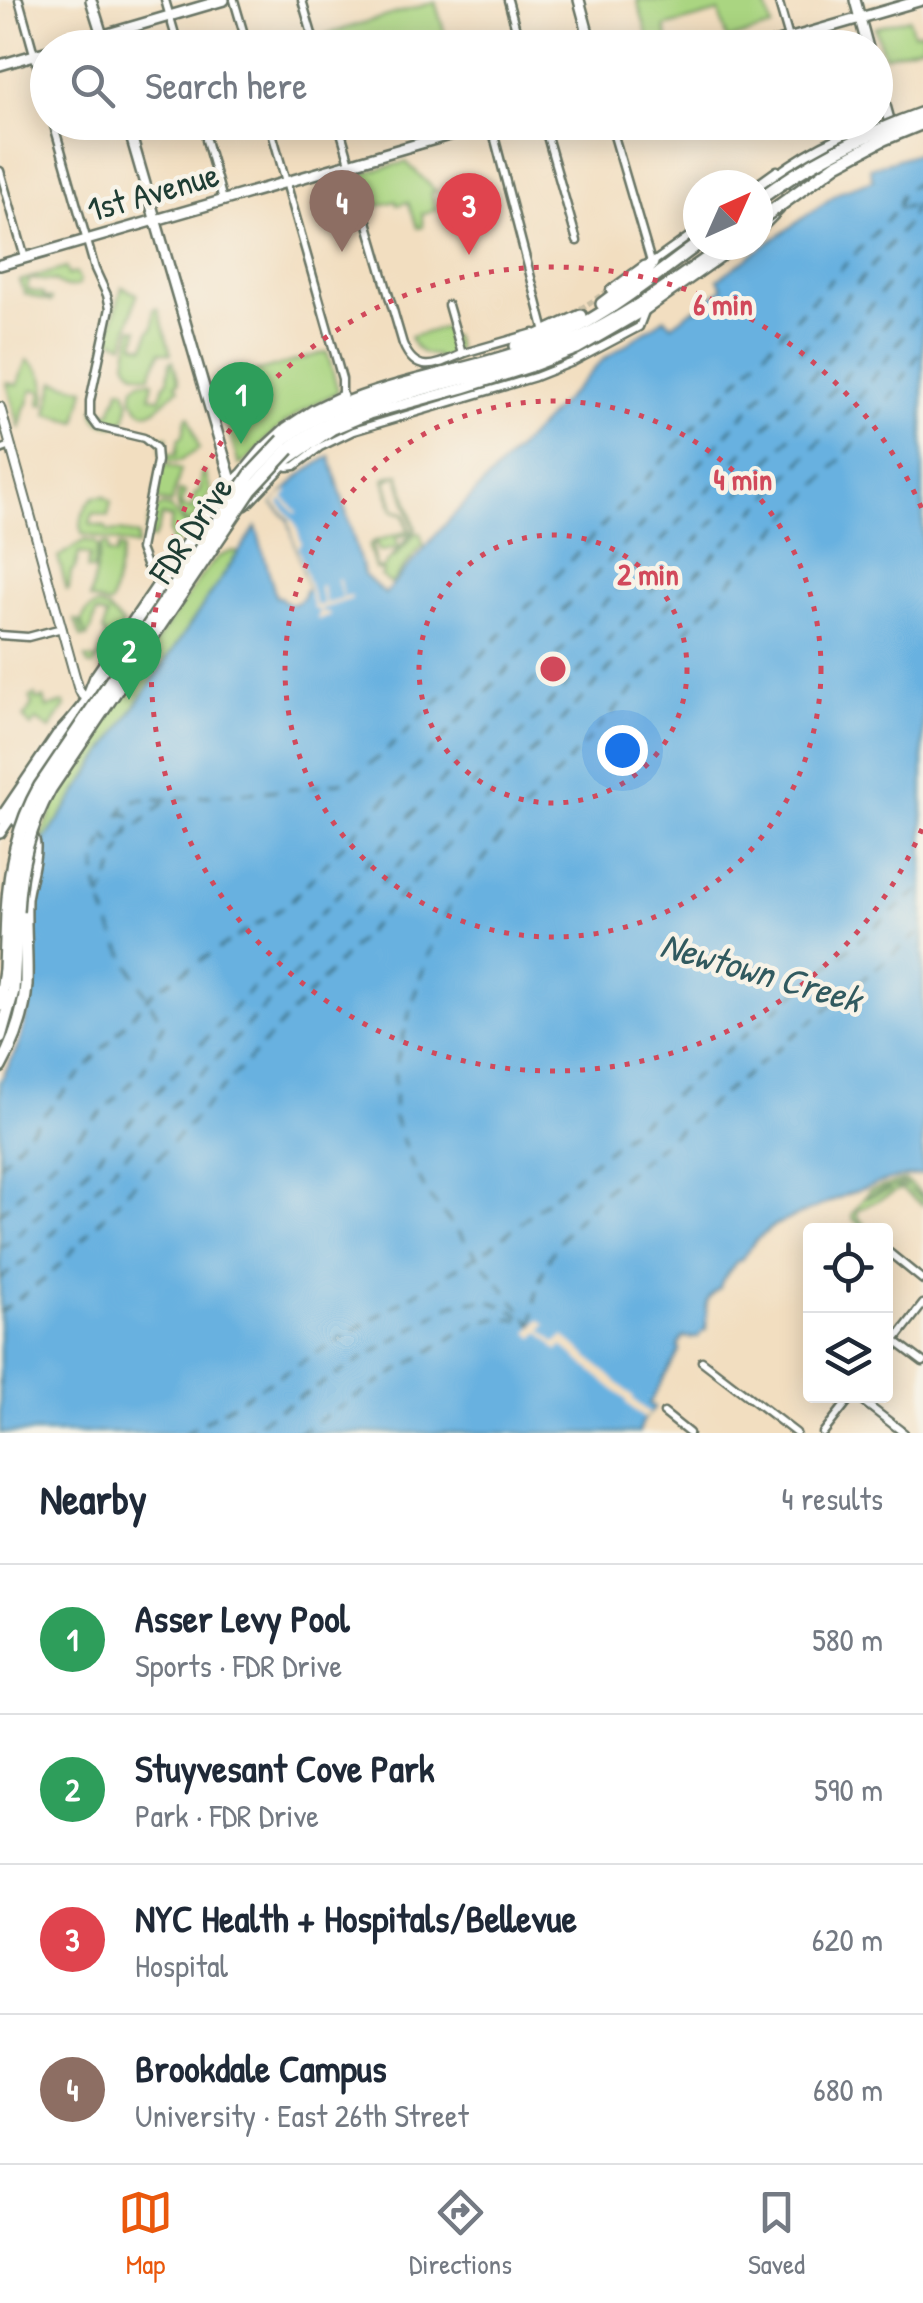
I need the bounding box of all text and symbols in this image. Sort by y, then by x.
search box [30,30,893,140]
icon: search [65,58,120,113]
text: Search here [145,59,307,111]
street label: 1st Avenue [81,150,224,233]
pin: 4 [310,170,374,252]
north arrow [683,170,773,260]
pin: 3 [436,172,502,255]
text: 6 min [693,284,753,324]
pin: 1 [208,362,274,444]
text: 4 min [714,459,772,499]
street label: FDR Drive [137,467,244,593]
text: 2 min [617,554,679,594]
pin: 2 [96,618,162,700]
centre of rings [535,651,571,687]
your location [597,725,648,776]
water label: Newtown Creek [655,918,871,1025]
map controls [803,1223,893,1403]
button: locate [803,1223,893,1313]
button: layers [803,1313,893,1403]
text: Nearby [40,1470,147,1527]
text: 4 results [782,1477,883,1520]
text: Asser Levy Pool [135,1592,350,1644]
text: 1 [67,1618,78,1661]
text: 580 m [812,1618,883,1661]
text: Sports · FDR Drive [135,1644,342,1687]
text: Stuyvesant Cove Park [135,1742,434,1794]
text: 2 [65,1768,80,1811]
text: 590 m [814,1768,883,1811]
text: Park · FDR Drive [135,1794,319,1837]
text: NYC Health + Hospitals/Bellevue [135,1892,577,1944]
text: 3 [65,1918,80,1961]
text: 620 m [812,1918,883,1961]
text: Hospital [135,1944,228,1987]
text: Brookdale Campus [135,2042,387,2094]
text: 4 [66,2068,79,2111]
text: 680 m [813,2068,883,2111]
text: University · East 26th Street [135,2094,469,2137]
tab: Map [118,2185,173,2283]
tab: Directions [409,2185,512,2283]
tab: Saved [748,2185,805,2283]

